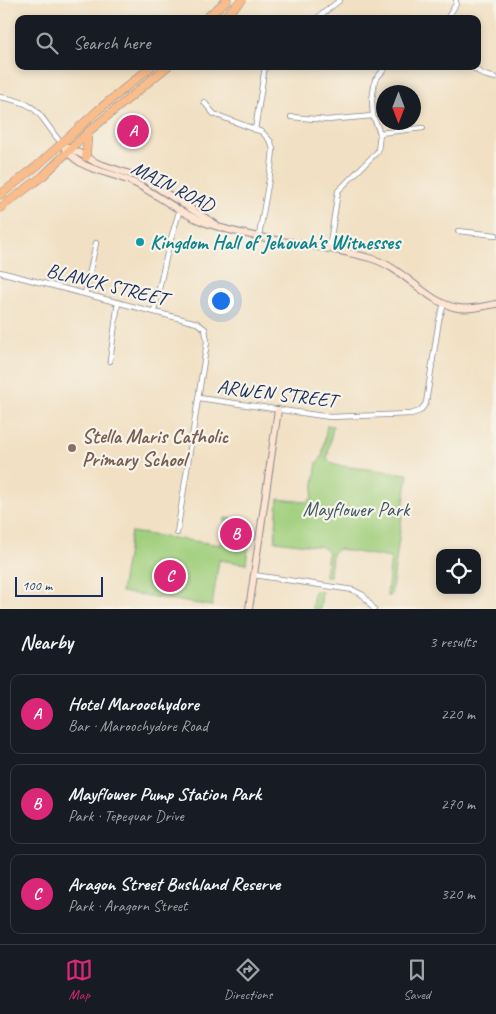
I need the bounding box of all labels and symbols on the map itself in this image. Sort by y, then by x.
north arrow [376,85,421,130]
pin: A [117,112,149,150]
street label: MAIN ROAD [127,155,220,219]
place label: Kingdom Hall of Jehovah's Witnesses [150,230,402,255]
marker: Kingdom Hall of Jehovah's Witnesses [134,236,146,248]
street label: BLANCK STREET [44,257,174,313]
your location [208,288,234,314]
street label: ARWEN STREET [216,374,342,414]
place label: Stella Maris Catholic Primary School [82,424,230,472]
marker: Stella Maris Catholic Primary School [66,442,78,454]
park label: Mayflower Park [303,497,411,522]
pin: B [220,515,252,553]
pin: C [154,557,186,595]
scale bar [15,574,102,597]

